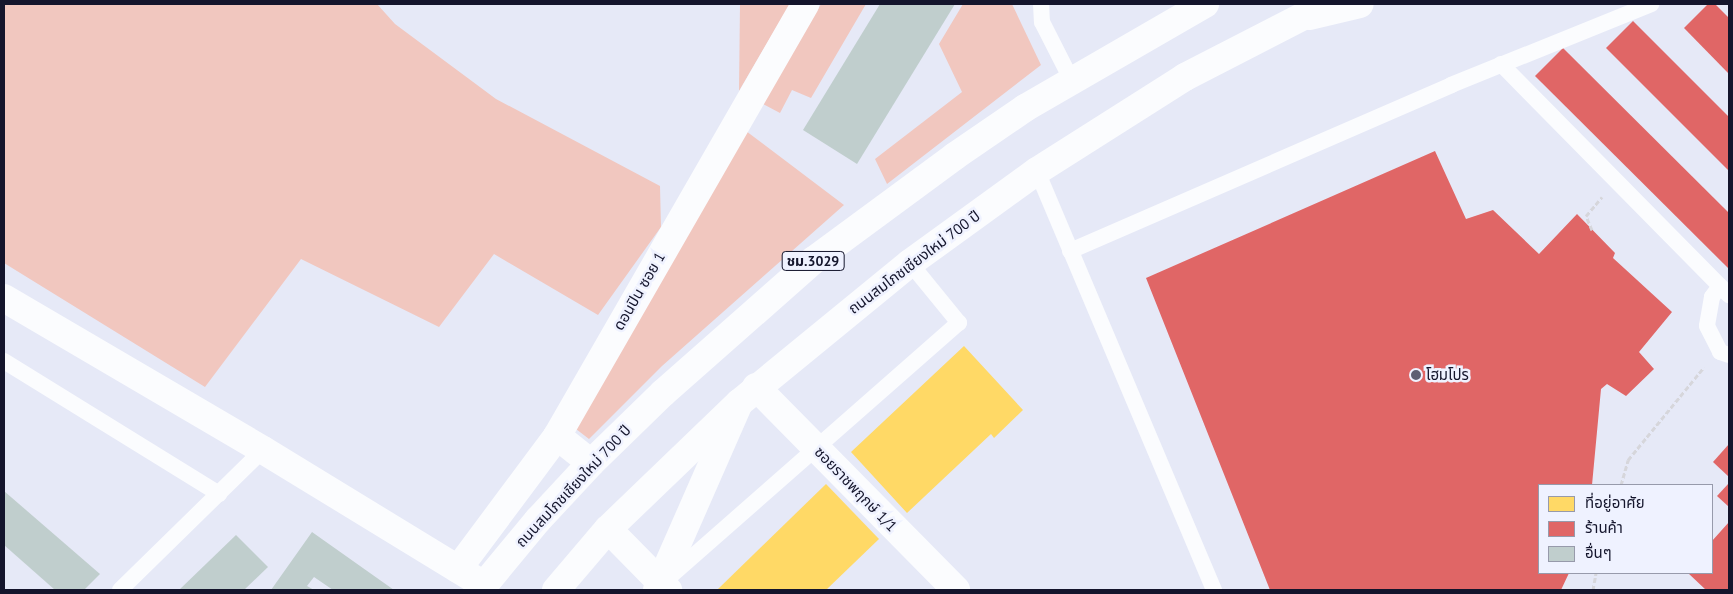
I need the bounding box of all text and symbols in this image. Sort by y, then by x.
street label: ถนนสมโภชเชียงใหม่ 700 ปี [844,207,984,317]
street label: ดอนปิน ซอย 1 [609,249,669,333]
road number: ชม.3029 [780,250,846,272]
place label: โฮมโปร [1426,366,1469,384]
marker: โฮมโปร [1410,369,1422,381]
street label: ถนนสมโภชเชียงใหม่ 700 ปี [512,421,634,551]
street label: ซอยราชพฤกษ์ 1/1 [811,443,901,535]
legend [1538,484,1713,574]
text: ที่อยู่อาศัย [1585,493,1645,512]
text: ร้านค้า [1585,518,1623,537]
text: อื่นๆ [1585,543,1612,562]

